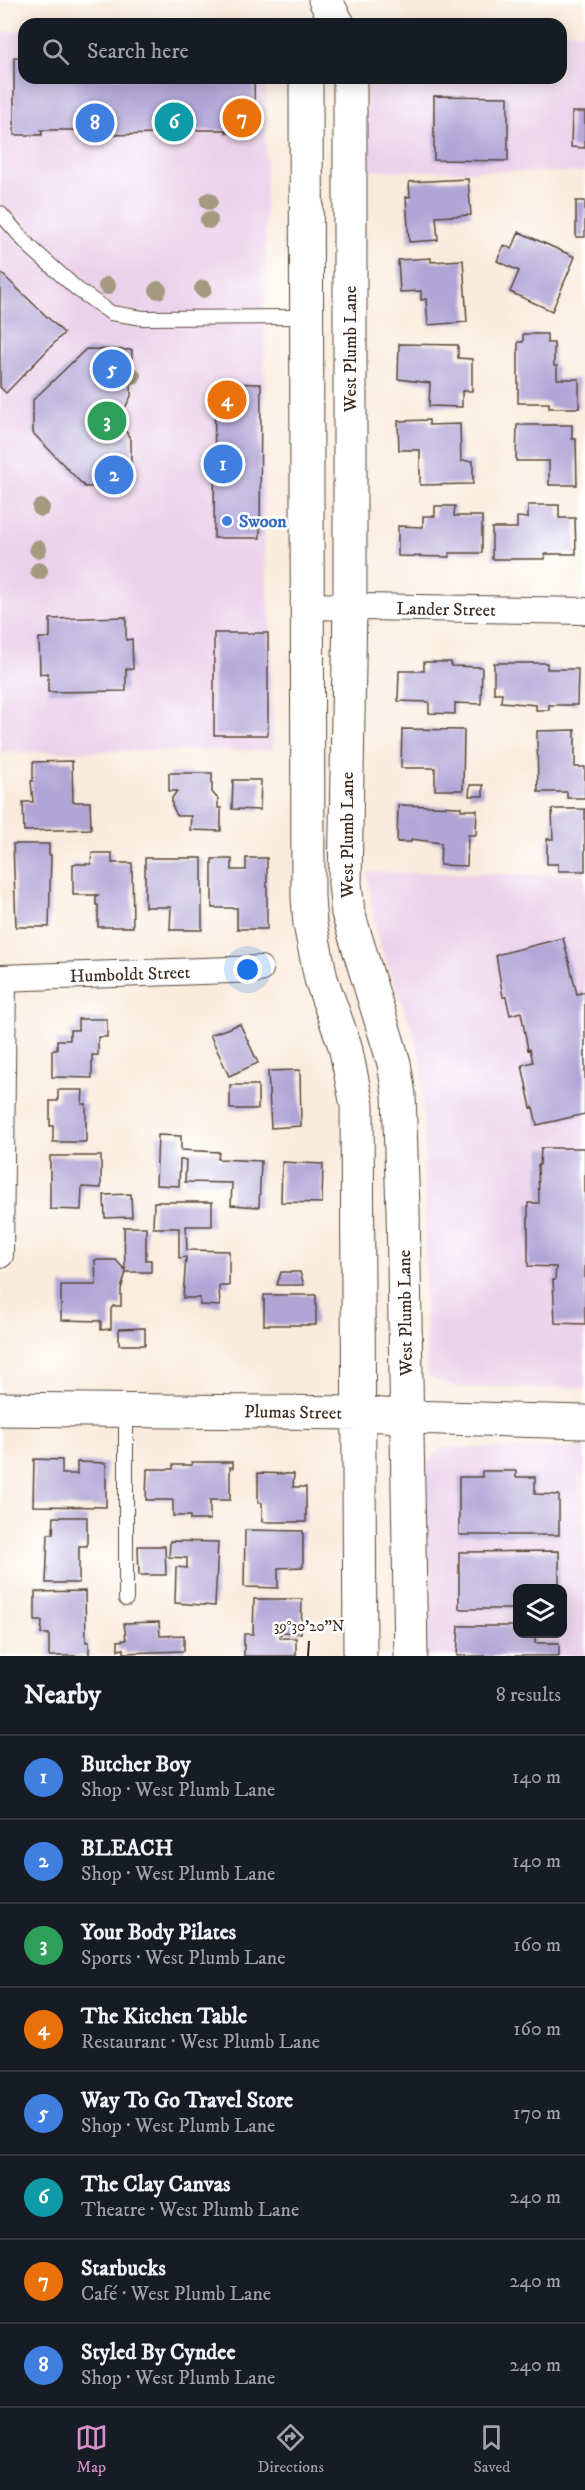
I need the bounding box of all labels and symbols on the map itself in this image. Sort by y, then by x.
pin: 7 [222,96,262,140]
pin: 8 [76,100,115,146]
pin: 6 [154,100,194,144]
street label: West Plumb Lane [340,286,362,413]
pin: 5 [92,346,132,392]
pin: 4 [208,378,246,422]
pin: 3 [88,398,126,444]
pin: 1 [204,442,242,486]
pin: 2 [94,452,134,498]
place label: Swoon [239,511,287,533]
marker: Swoon [220,514,234,528]
street label: Lander Street [396,598,496,622]
street label: West Plumb Lane [337,772,359,899]
your location [233,955,262,984]
street label: Humboldt Street [69,962,191,988]
street label: West Plumb Lane [394,1250,418,1377]
street label: Plumas Street [244,1401,342,1425]
text: 39°30'20"N [274,1617,344,1636]

